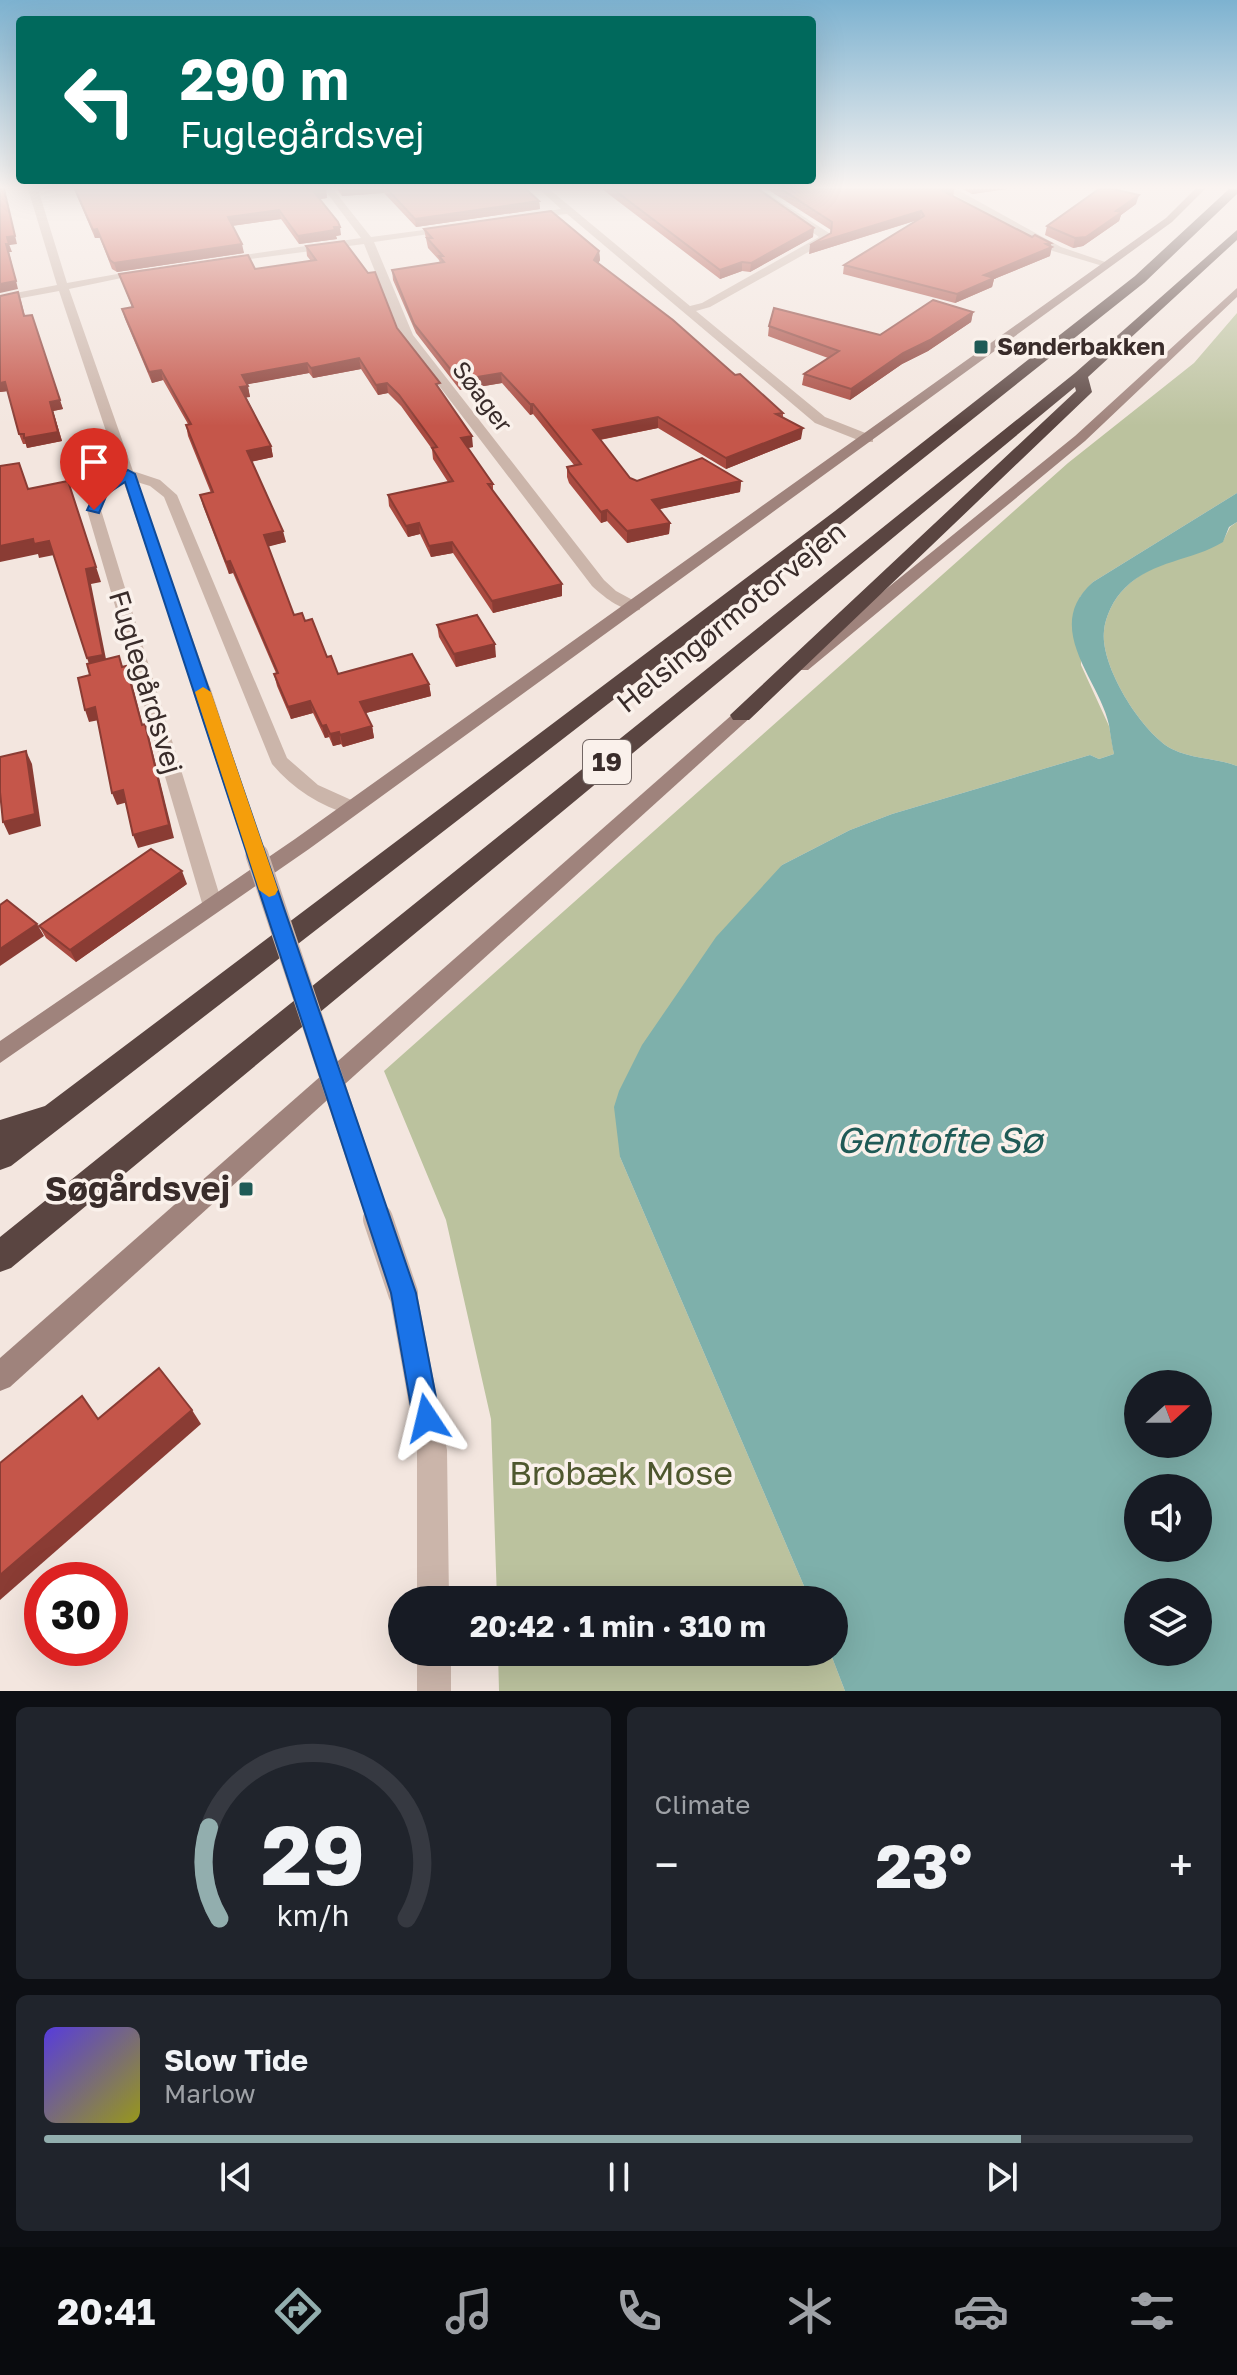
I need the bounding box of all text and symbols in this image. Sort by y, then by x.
text: 290 m [180,45,349,112]
icon: left [48,48,152,152]
text: Fuglegårdsvej [180,113,425,156]
place label: Sønderbakken [997,331,1165,360]
marker: Sønderbakken [972,338,990,356]
street label: Søager [447,355,519,437]
pin [60,428,128,510]
icon: arrive [72,440,116,484]
street label: Helsingørmotorvejen [610,514,852,719]
street label: Fuglegårdsvej [103,586,190,778]
road number: 19 [583,740,631,784]
water label: Gentofte Sø [836,1118,1044,1161]
place label: Søgårdsvej [45,1168,230,1208]
marker: Søgårdsvej [237,1180,255,1198]
north arrow [1124,1370,1212,1458]
map controls [1124,1370,1212,1666]
position arrow [385,1376,469,1460]
park label: Brobæk Mose [509,1452,733,1492]
button: sound [1124,1474,1212,1562]
speed limit sign: 30 [24,1562,128,1666]
button: layers [1124,1578,1212,1666]
text: 20:42 · 1 min · 310 m [470,1608,766,1644]
text: Climate [655,1789,750,1820]
text: 29 [261,1803,365,1903]
text: 23° [875,1829,972,1901]
text: − [655,1838,679,1891]
text: + [1169,1838,1193,1891]
text: km/h [277,1898,350,1932]
text: Slow Tide [164,2042,308,2078]
text: Marlow [164,2078,256,2109]
icon: previous [214,2155,258,2199]
icon: pause [597,2155,641,2199]
icon: next [980,2155,1024,2199]
icon: directions [270,2283,326,2339]
icon: music [441,2283,497,2339]
icon: phone [611,2283,667,2339]
icon: climate [782,2283,838,2339]
icon: car [953,2283,1009,2339]
icon: filters [1124,2283,1180,2339]
text: 20:41 [57,2290,155,2333]

